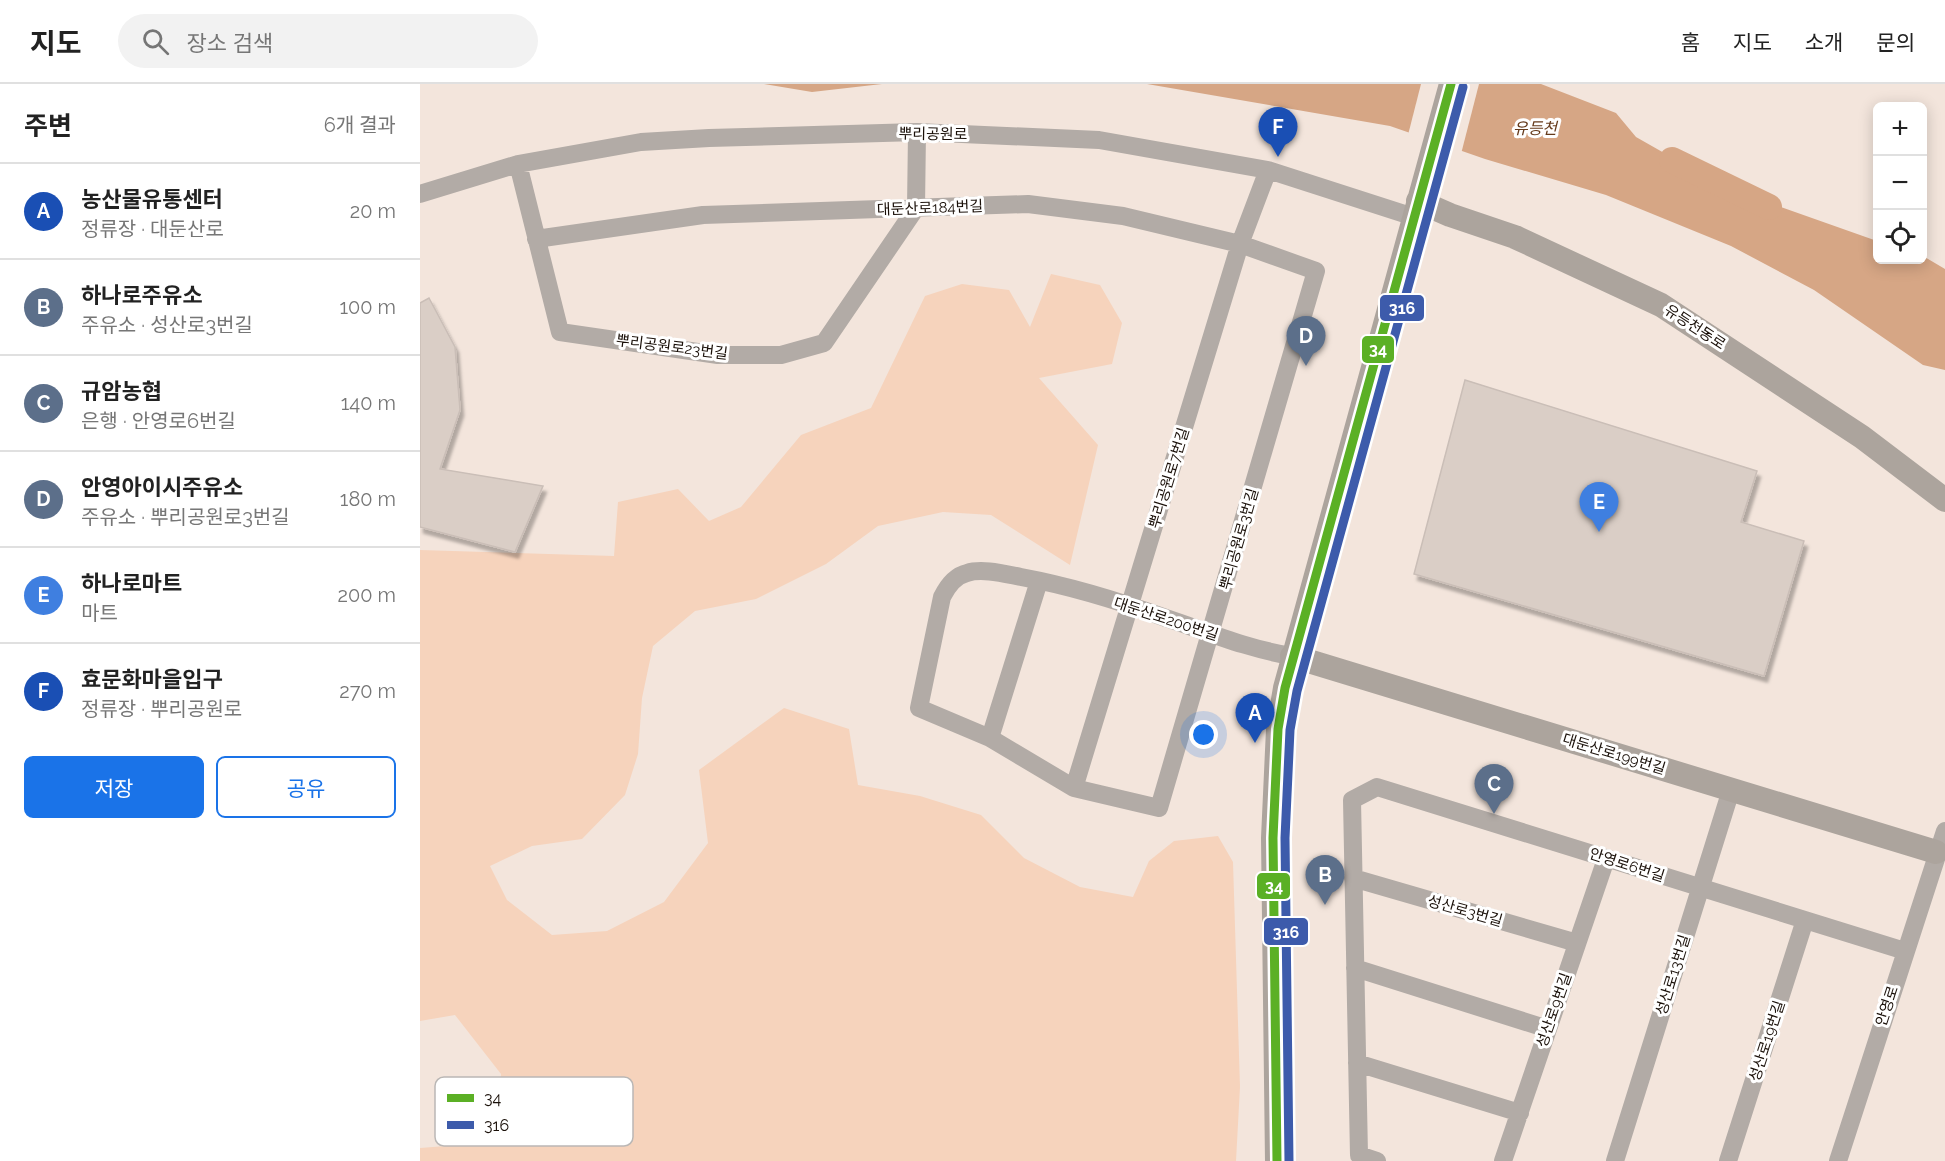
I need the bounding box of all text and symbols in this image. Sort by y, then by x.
search box [118,14,538,68]
icon: search [139,25,172,58]
text: 지도 [30,27,82,60]
text: 장소 검색 [187,30,273,56]
text: 홈 [1681,30,1700,55]
text: 지도 [1733,30,1772,55]
text: 소개 [1805,30,1843,55]
text: 문의 [1876,30,1915,55]
map controls [1873,102,1927,264]
button: + [1873,102,1927,156]
pin: F [1258,107,1298,157]
text: 주변 [24,111,72,141]
text: 6개 결과 [324,113,396,137]
water label: 유등천 [1513,119,1559,138]
street label: 뿌리공원로 [898,124,968,144]
button: − [1873,156,1927,210]
text: 농산물유통센터 [81,186,223,212]
street label: 대둔산로184번길 [877,197,983,219]
text: A [37,199,50,223]
text: 20 m [350,199,396,223]
button: locate [1873,210,1927,264]
text: 정류장 · 대둔산로 [81,217,224,241]
text: 하나로주유소 [81,282,202,308]
line badge: 316 [1379,294,1425,322]
text: B [37,295,50,319]
text: 100 m [339,295,396,319]
text: 316 [1389,299,1416,318]
street label: 유등천동로 [1661,301,1729,353]
text: 주유소 · 성산로3번길 [81,313,253,337]
pin: D [1286,316,1326,366]
street label: 뿌리공원로23번길 [615,331,729,363]
line badge: 34 [1361,335,1395,364]
text: 34 [1369,340,1387,359]
text: 규암농협 [81,378,162,404]
text: C [37,391,50,415]
text: 140 m [341,391,396,415]
text: 은행 · 안영로6번길 [81,409,236,433]
street label: 뿌리공원로7번길 [1145,425,1193,531]
text: 안영아이시주유소 [81,474,243,500]
pin: E [1580,482,1618,532]
street label: 뿌리공원로3번길 [1216,486,1262,592]
text: D [36,487,51,511]
text: 180 m [340,487,396,511]
text: 주유소 · 뿌리공원로3번길 [81,505,290,529]
text: 하나로마트 [81,570,182,596]
text: E [37,583,50,607]
text: 200 m [338,583,396,607]
street label: 대둔산로200번길 [1111,594,1221,644]
text: 마트 [81,601,118,625]
text: 효문화마을입구 [81,666,223,692]
text: F [38,679,49,703]
text: 270 m [339,679,396,703]
pin: A [1236,694,1274,743]
text: 정류장 · 뿌리공원로 [81,697,242,721]
your location [1189,720,1218,749]
street label: 대둔산로199번길 [1560,730,1668,778]
button: 저장 [24,756,204,818]
button: 공유 [216,756,396,818]
pin: C [1474,764,1514,814]
street label: 안영로6번길 [1587,844,1667,886]
pin: B [1306,856,1344,905]
line badge: 34 [1256,872,1291,900]
text: 34 [1265,877,1283,896]
street label: 성산로3번길 [1426,892,1504,930]
line badge: 316 [1263,917,1309,946]
text: 316 [1273,923,1300,942]
street label: 성산로13번길 [1652,932,1694,1018]
street label: 성산로9번길 [1533,970,1575,1050]
street label: 안영로 [1872,984,1902,1028]
street label: 성산로19번길 [1745,998,1789,1084]
legend [435,1077,633,1146]
text: 34 [484,1089,502,1108]
text: 316 [484,1116,509,1135]

